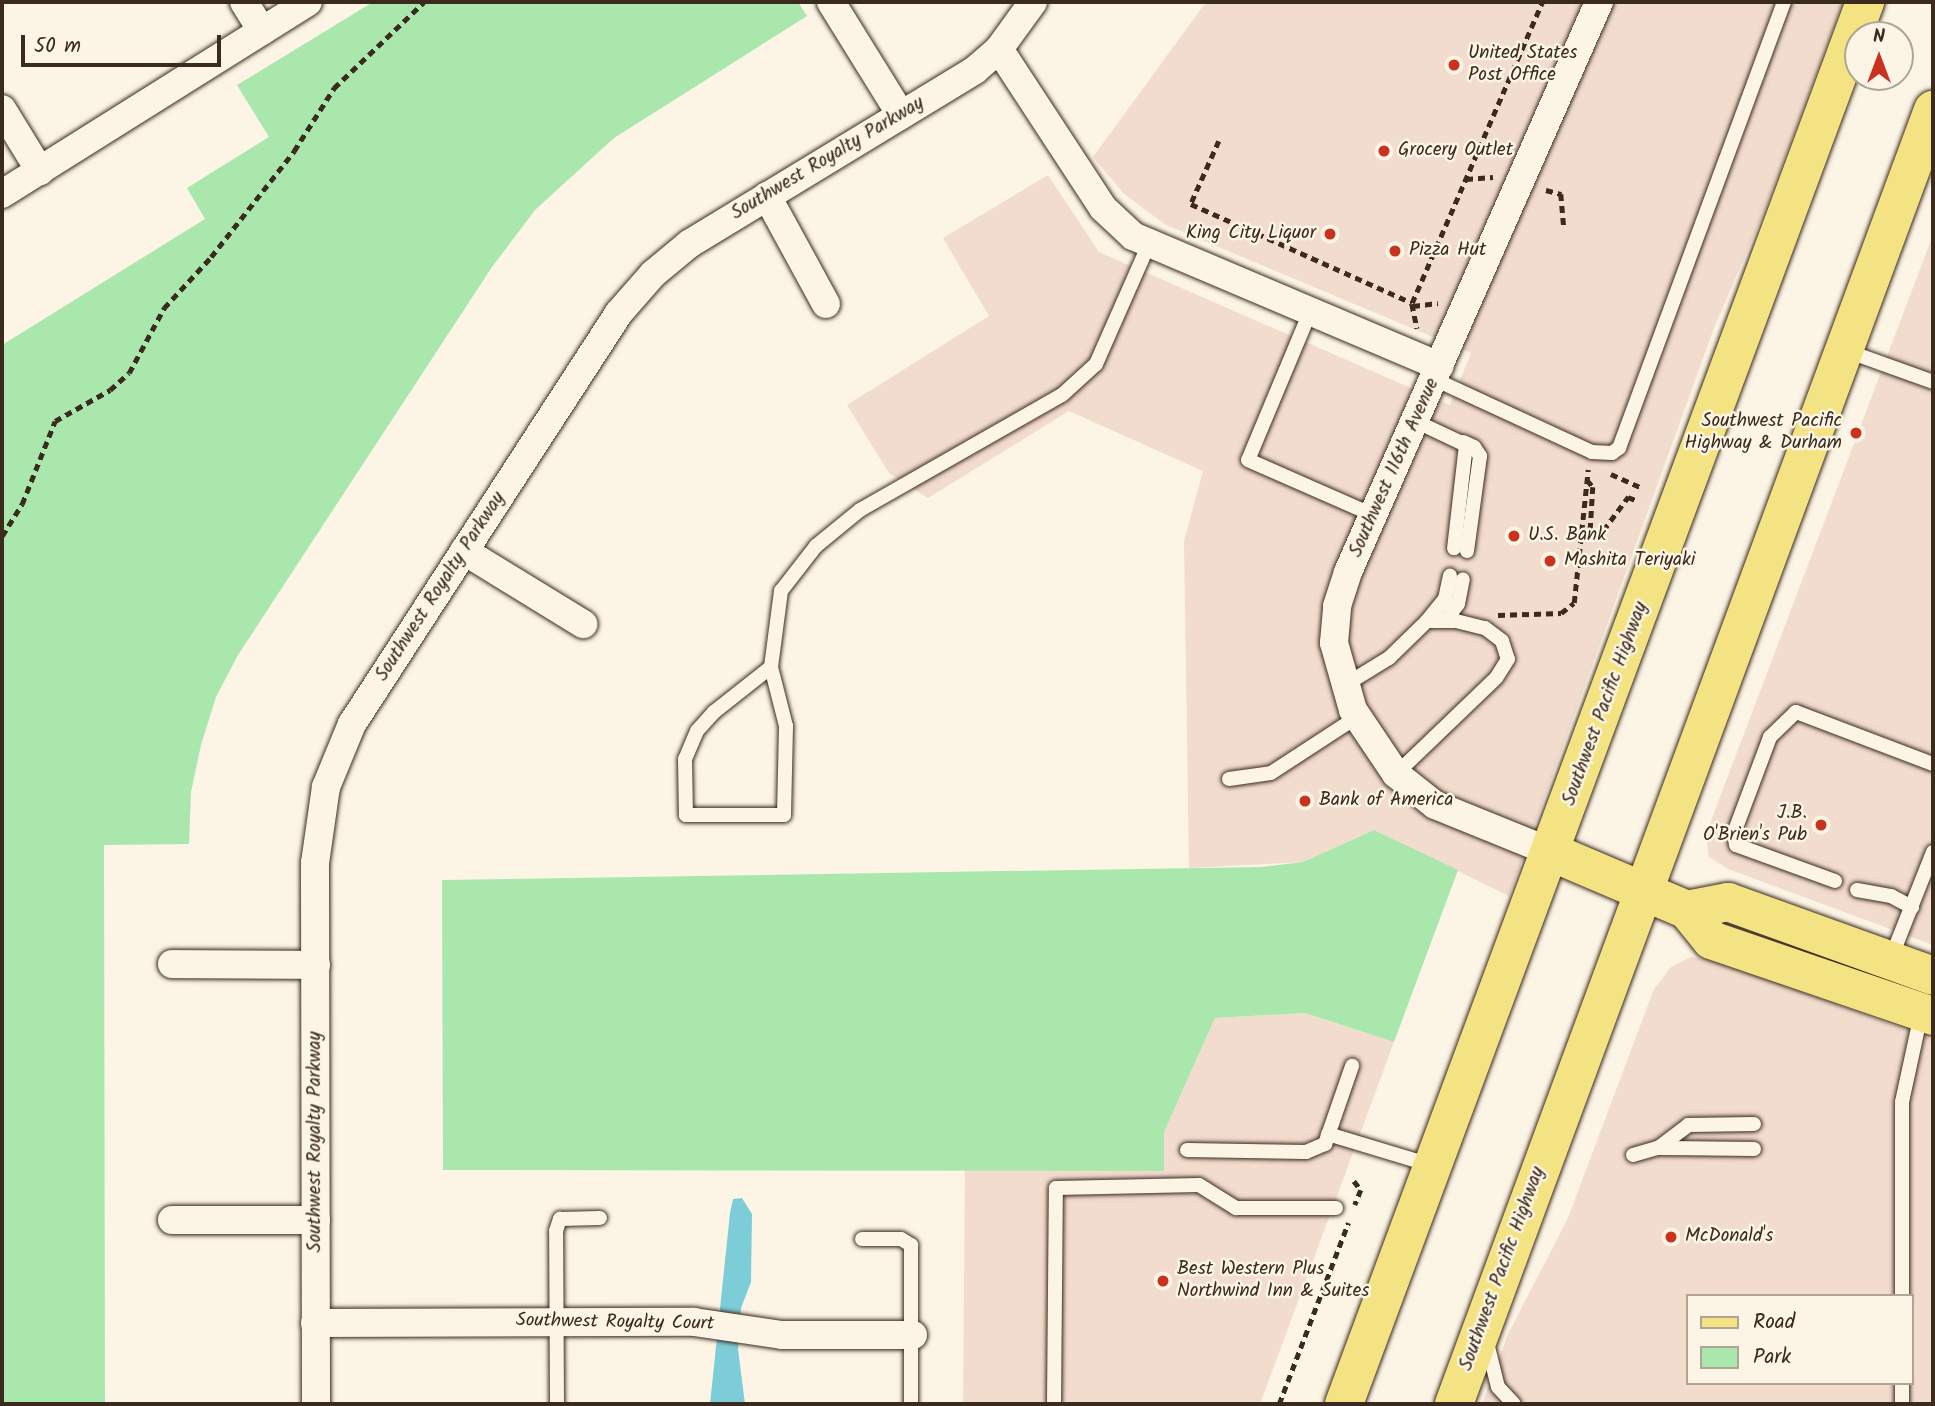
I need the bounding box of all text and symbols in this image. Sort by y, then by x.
scale bar [24,21,224,65]
north arrow [1844,21,1914,91]
text: N [1873,22,1885,52]
text: 50 m [34,30,81,63]
place label: United States Post Office [1468,43,1577,87]
marker: United States Post Office [1446,57,1462,73]
street label: Southwest Royalty Parkway [727,92,929,226]
place label: Grocery Outlet [1398,140,1513,162]
marker: Grocery Outlet [1376,143,1392,159]
place label: King City Liquor [1186,223,1316,245]
marker: King City Liquor [1322,226,1338,242]
place label: Pizza Hut [1409,240,1486,262]
marker: Pizza Hut [1387,243,1403,259]
street label: Southwest 116th Avenue [1345,375,1445,561]
place label: Southwest Pacific Highway & Durham [1684,411,1842,455]
marker: Southwest Pacific Highway & Durham [1848,425,1864,441]
street label: Southwest Royalty Parkway [371,488,511,686]
place label: U.S. Bank [1528,525,1606,547]
marker: U.S. Bank [1506,528,1522,544]
place label: Mashita Teriyaki [1564,550,1695,572]
marker: Mashita Teriyaki [1542,553,1558,569]
street label: Southwest Pacific Highway [1558,599,1654,809]
place label: Bank of America [1319,790,1453,812]
marker: Bank of America [1297,793,1313,809]
place label: J.B. O'Brien's Pub [1703,803,1807,847]
marker: J.B. O'Brien's Pub [1813,817,1829,833]
street label: Southwest Royalty Parkway [305,1032,327,1252]
street label: Southwest Pacific Highway [1455,1164,1551,1374]
place label: McDonald's [1685,1226,1773,1248]
marker: McDonald's [1663,1229,1679,1245]
place label: Best Western Plus Northwind Inn & Suites [1177,1259,1369,1303]
marker: Best Western Plus Northwind Inn & Suites [1155,1273,1171,1289]
legend [1686,1294,1914,1385]
text: Road [1753,1306,1795,1339]
street label: Southwest Royalty Court [516,1310,714,1336]
text: Park [1753,1341,1791,1374]

